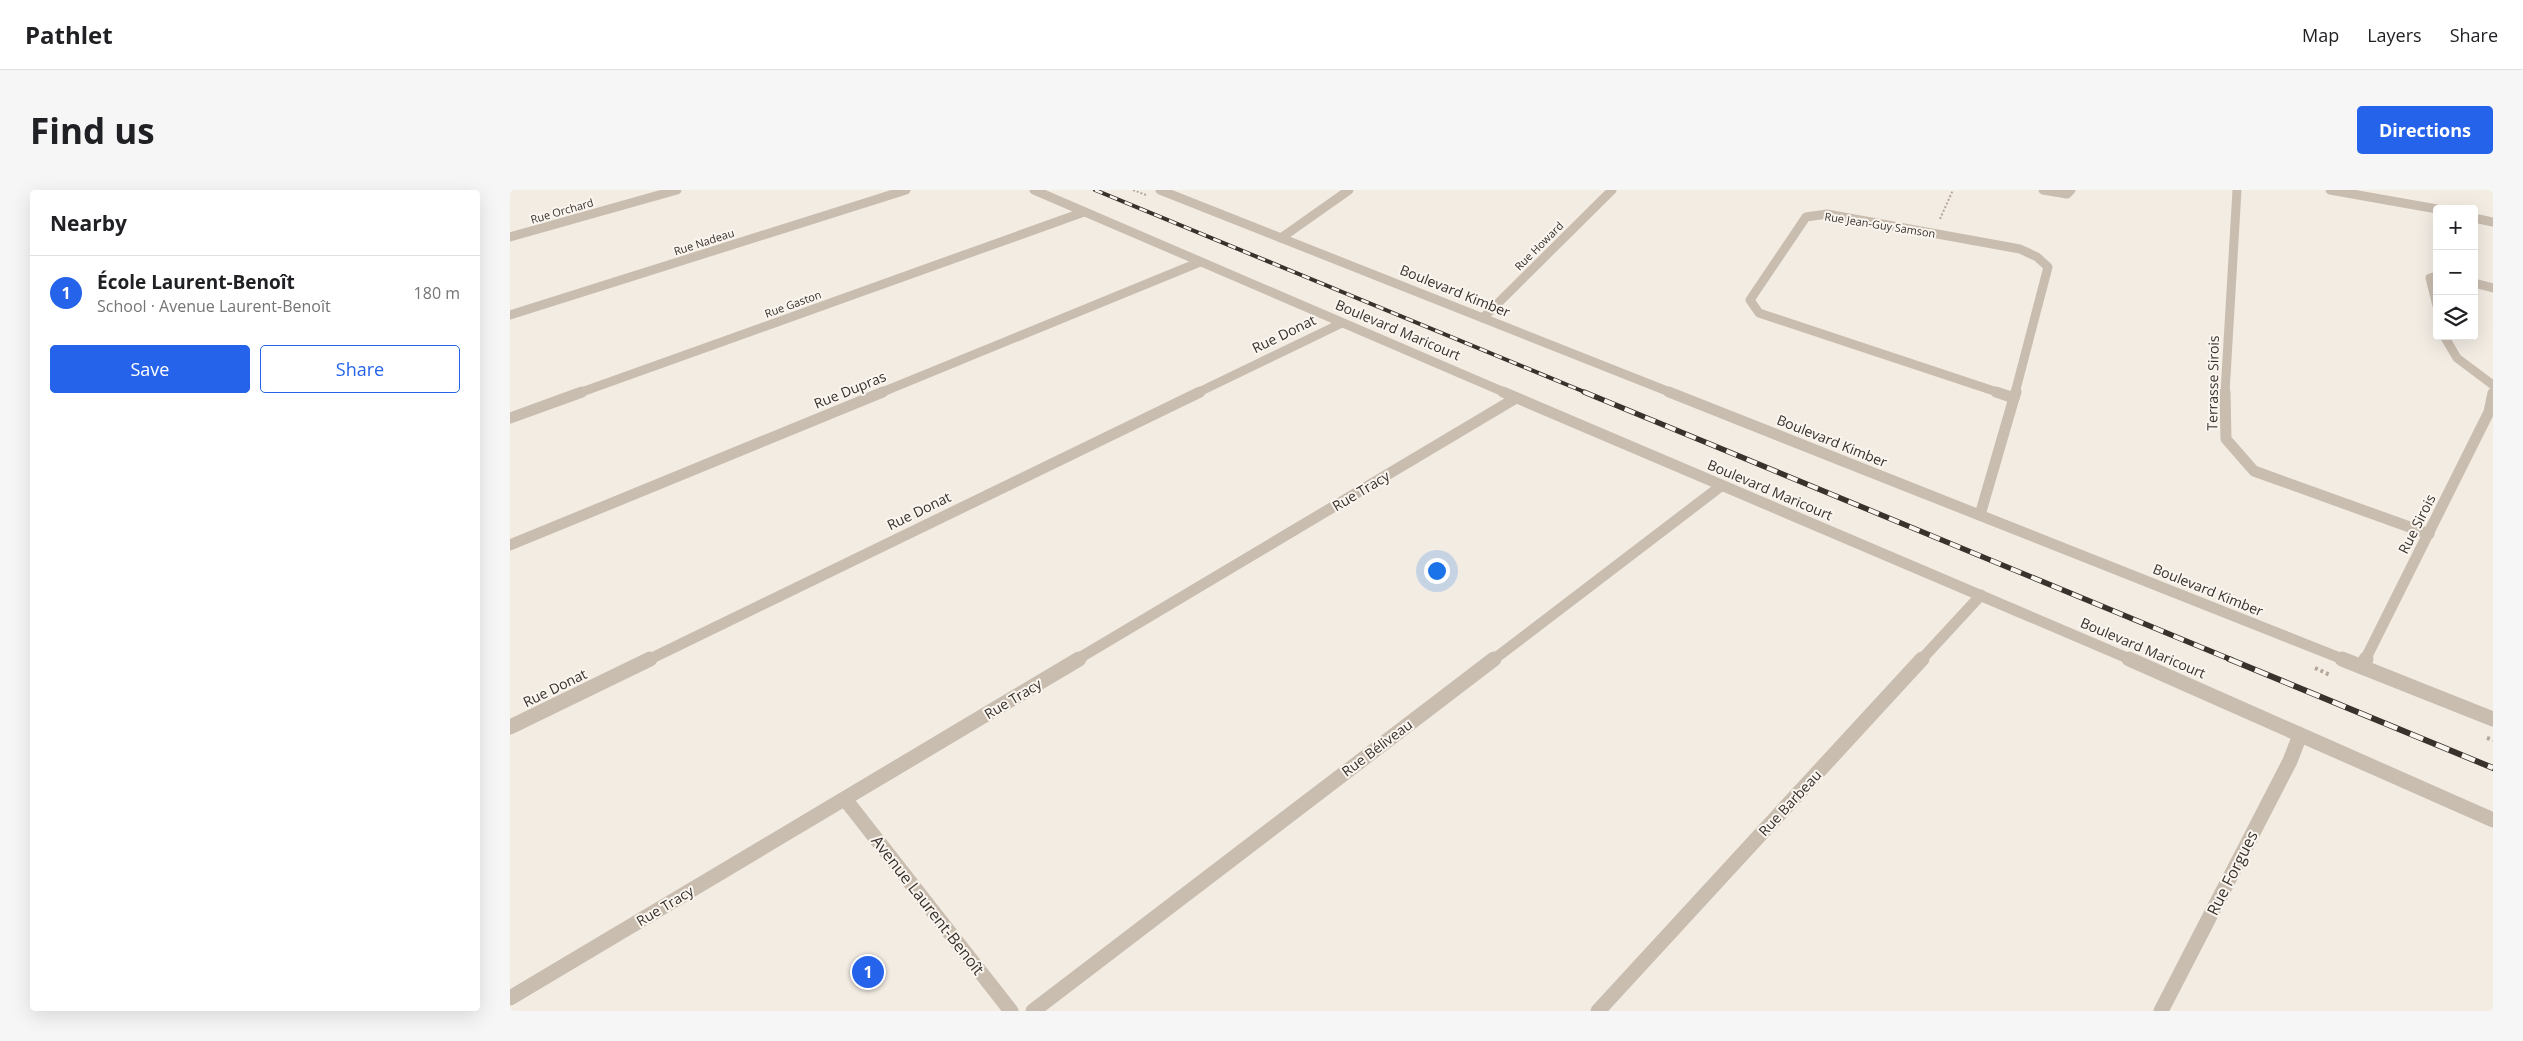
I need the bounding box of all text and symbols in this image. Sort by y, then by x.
text: Pathlet [25,18,113,51]
text: Map [2302,23,2339,47]
text: Layers [2367,23,2422,47]
text: Share [2450,23,2498,47]
button: Directions [2357,106,2493,154]
text: Find us [30,107,155,154]
street label: Rue Orchard [529,194,595,227]
map controls [2433,205,2478,340]
button: + [2433,205,2478,250]
street label: Rue Jean-Guy Samson [1824,208,1937,241]
text: Nearby [50,209,127,237]
street label: Rue Howard [1511,218,1566,273]
street label: Rue Nadeau [672,225,736,258]
button: − [2433,250,2478,295]
street label: Boulevard Kimber [1397,260,1513,321]
text: École Laurent-Benoît [97,269,295,295]
text: 1 [61,282,71,304]
text: 180 m [414,282,460,304]
street label: Rue Gaston [762,286,823,321]
text: School · Avenue Laurent-Benoît [97,295,331,317]
street label: Boulevard Maricourt [1333,295,1464,365]
button: layers [2433,295,2478,340]
street label: Rue Donat [1249,310,1319,357]
street label: Terrasse Sirois [2202,335,2223,431]
button: Save [50,345,250,393]
button: Share [260,345,460,393]
street label: Rue Dupras [811,366,889,413]
street label: Boulevard Kimber [1774,410,1890,471]
street label: Boulevard Maricourt [1705,455,1836,525]
street label: Rue Tracy [1329,466,1394,515]
street label: Rue Donat [884,487,954,534]
street label: Rue Sirois [2393,491,2440,557]
your location [1424,558,1450,584]
street label: Boulevard Kimber [2150,559,2266,620]
street label: Boulevard Maricourt [2078,613,2209,683]
street label: Rue Donat [520,664,590,711]
street label: Rue Tracy [981,674,1046,723]
street label: Rue Béliveau [1337,715,1416,780]
street label: Rue Barbeau [1754,765,1825,840]
street label: Rue Forgues [2201,827,2263,919]
street label: Avenue Laurent-Benoît [867,831,990,980]
street label: Rue Tracy [633,881,698,930]
pin: 1 [852,953,884,991]

